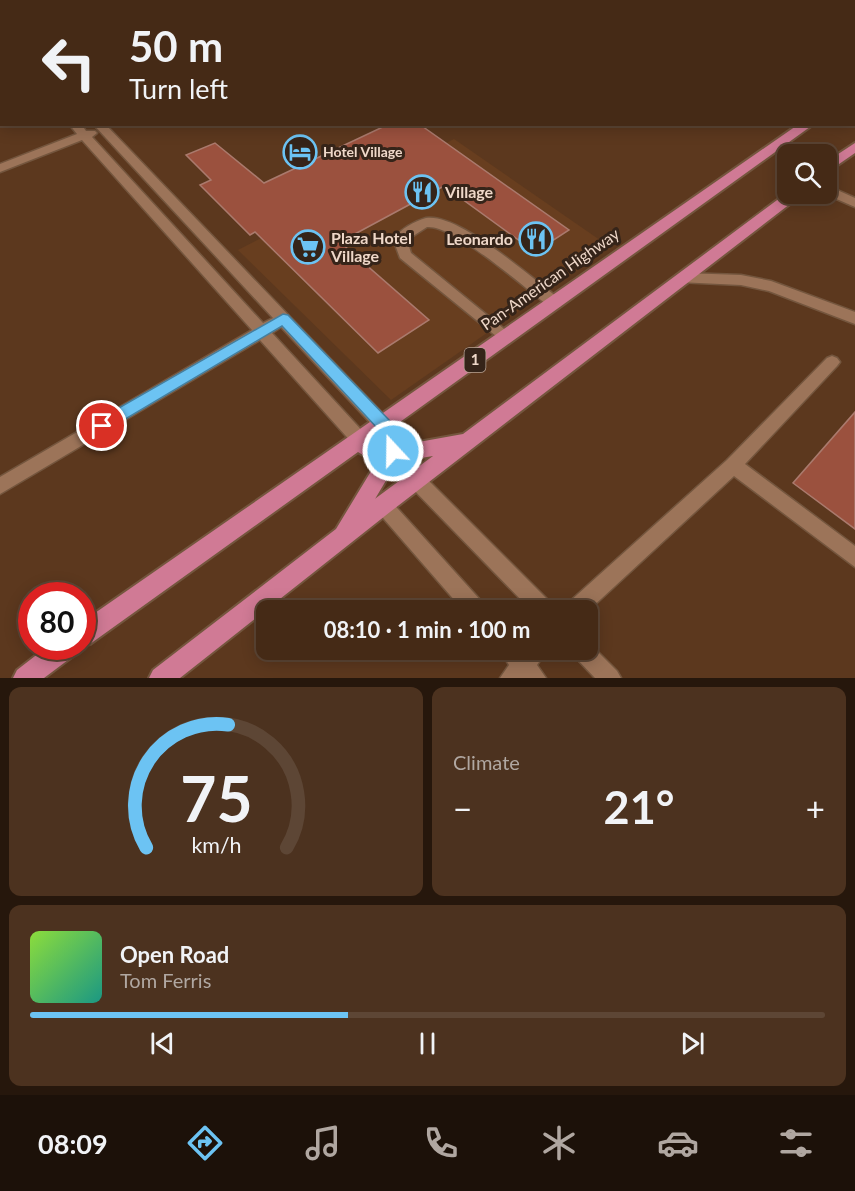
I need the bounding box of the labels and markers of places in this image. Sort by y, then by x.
hotel icon: Hotel Village [282,134,318,170]
place label: Hotel Village [323,143,403,160]
restaurant icon: Village [404,174,440,210]
place label: Village [444,182,494,201]
restaurant icon: Leonardo [518,221,554,257]
place label: Plaza Hotel Village [330,228,412,265]
supermarket icon: Plaza Hotel Village [290,229,326,265]
place label: Leonardo [446,229,513,248]
pin [76,400,127,451]

